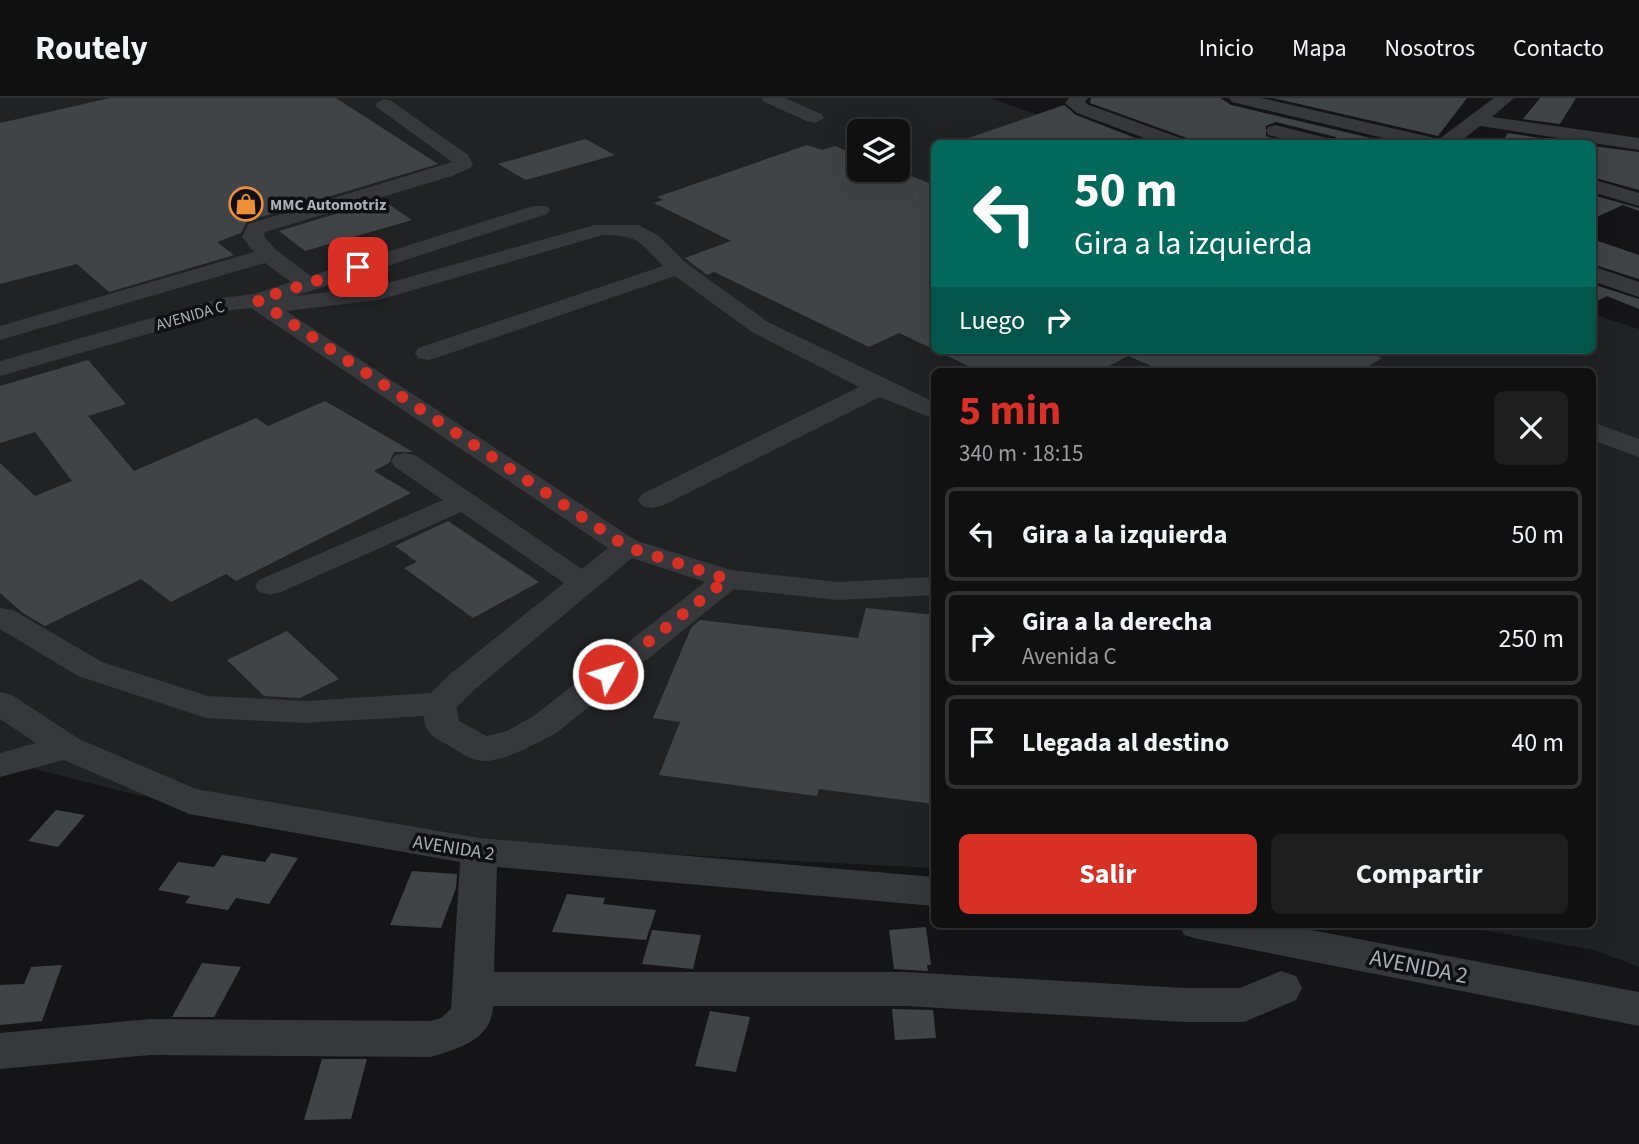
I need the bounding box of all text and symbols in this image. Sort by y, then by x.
text: Routely [35,25,148,72]
text: Inicio [1199,31,1254,66]
text: Mapa [1292,31,1347,66]
text: Nosotros [1385,31,1475,66]
text: Contacto [1513,31,1604,66]
map controls [847,119,910,182]
button: layers [847,119,910,182]
text: 50 m [1074,156,1178,226]
icon: left [959,168,1050,259]
shop icon: MMC Automotriz [227,185,265,223]
place label: MMC Automotriz [270,194,386,216]
text: Gira a la izquierda [1074,221,1312,267]
pin [328,237,388,297]
icon: arrive [339,248,377,286]
street label: AVENIDA C [153,296,227,336]
icon: right [1039,301,1077,339]
text: Luego [959,302,1025,339]
text: 5 min [959,381,1061,441]
button: close [1494,391,1568,465]
text: 340 m · 18:15 [959,437,1083,470]
icon: left [963,515,1001,553]
text: Gira a la izquierda [1022,516,1227,553]
text: 50 m [1511,516,1564,553]
text: Gira a la derecha [1022,603,1212,640]
icon: right [963,619,1001,657]
text: 250 m [1498,620,1564,657]
position arrow [571,637,645,711]
text: Avenida C [1022,640,1117,673]
icon: arrive [963,723,1001,761]
text: Llegada al destino [1022,724,1229,761]
text: 40 m [1511,724,1564,761]
street label: AVENIDA 2 [411,829,496,868]
button: Salir [959,834,1257,914]
button: Compartir [1271,834,1568,914]
street label: AVENIDA 2 [1367,941,1471,992]

